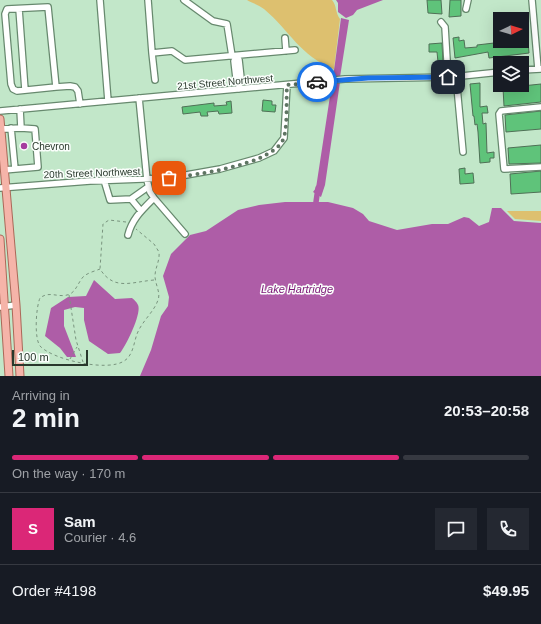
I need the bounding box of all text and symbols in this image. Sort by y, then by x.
north arrow [493,12,529,48]
map controls [493,12,529,92]
button: layers [493,56,529,92]
pin [431,60,465,94]
courier [297,62,337,102]
icon: home [437,66,459,88]
icon: car [306,71,328,93]
street label: 21st Street Northwest [177,72,274,92]
marker: Chevron [19,141,29,151]
place label: Chevron [32,141,70,152]
pin [152,161,186,195]
street label: 20th Street Northwest [43,166,141,180]
icon: bag [158,167,180,189]
water label: Lake Hartridge [261,283,333,295]
scale bar [12,348,88,367]
text: 100 m [18,351,49,363]
text: Arriving in [12,388,70,403]
text: 20:53–20:58 [444,402,529,419]
text: 2 min [12,403,80,433]
text: On the way · 170 m [12,466,125,481]
button: chat [435,508,477,550]
button: phone [487,508,529,550]
text: Sam [64,513,96,530]
text: S [28,520,38,537]
text: Courier · 4.6 [64,530,136,545]
text: Order #4198 [12,582,96,599]
text: $49.95 [483,582,529,599]

